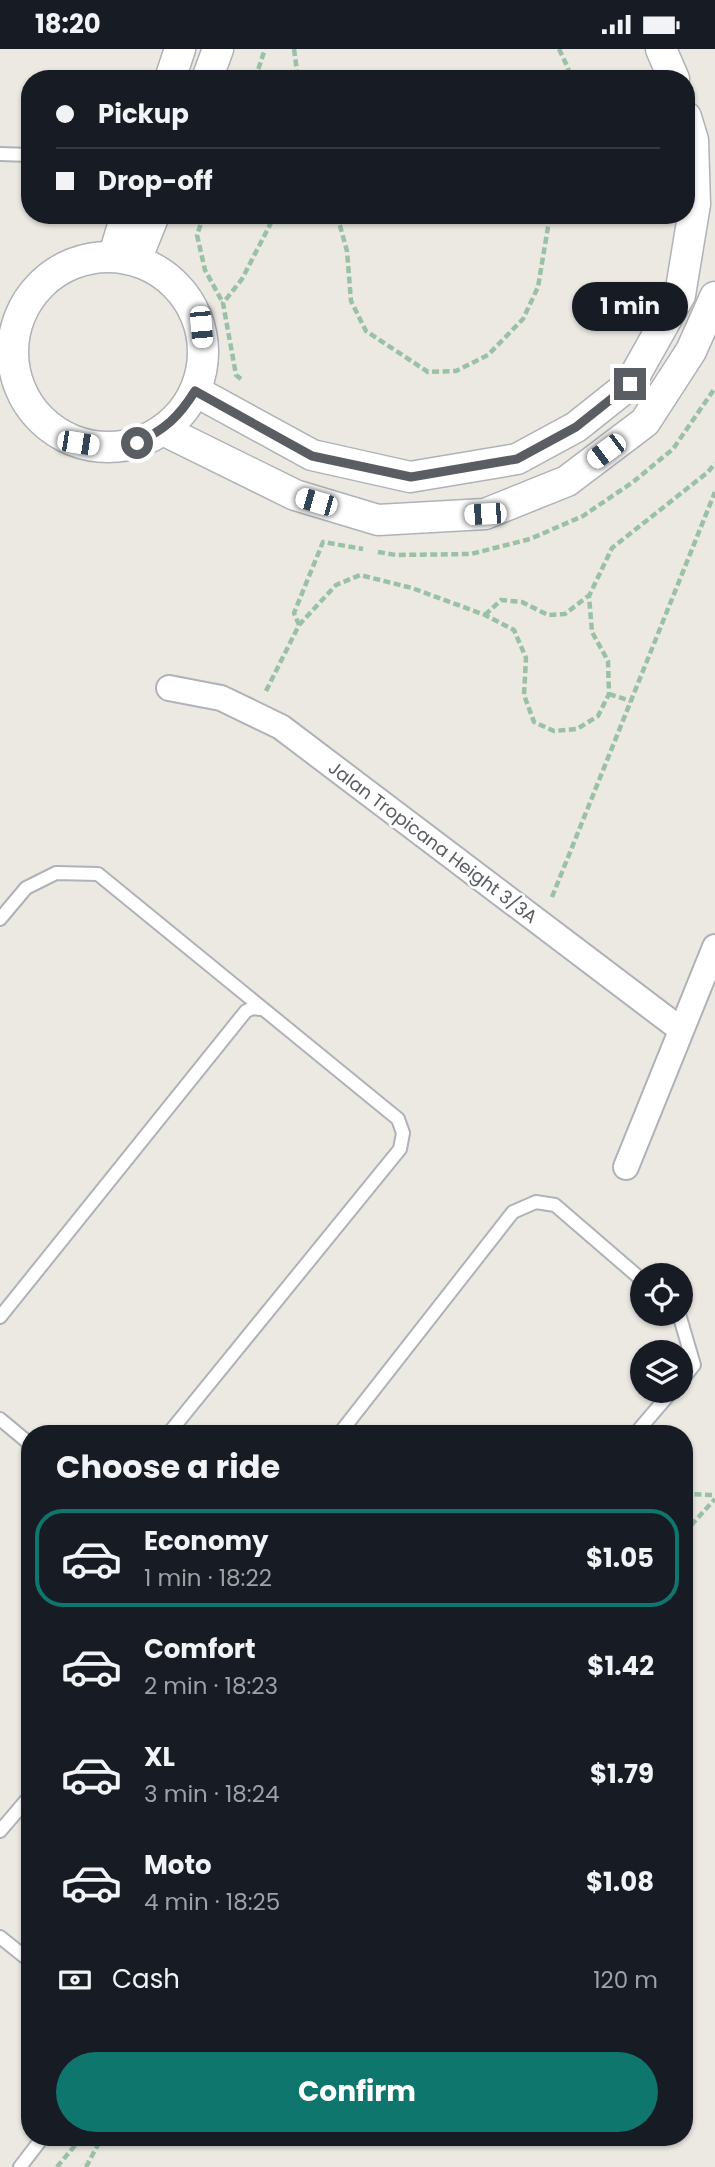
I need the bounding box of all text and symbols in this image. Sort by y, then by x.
text: 18:20 [35,6,101,42]
text: Pickup [98,96,189,132]
text: Drop-off [98,163,213,199]
callout: 1 min [572,282,688,331]
text: 1 min [600,290,660,322]
car [189,305,214,349]
route end [614,368,646,400]
route start [121,427,153,459]
car [56,429,101,457]
car [583,430,630,472]
car [293,486,340,518]
car [464,502,507,526]
street label: Jalan Tropicana Height 3/3A [323,755,543,929]
map controls [630,1263,693,1403]
button: locate [630,1263,693,1326]
button: layers [630,1340,693,1403]
text: Choose a ride [56,1444,280,1489]
text: Economy [144,1523,268,1559]
icon: car [60,1527,123,1590]
text: $1.05 [586,1540,654,1576]
text: 1 min · 18:22 [144,1562,272,1594]
text: Comfort [144,1631,256,1667]
icon: car [60,1635,123,1698]
text: $1.42 [587,1648,654,1684]
text: 2 min · 18:23 [144,1670,278,1702]
text: XL [144,1739,175,1775]
icon: car [60,1743,123,1806]
text: $1.79 [590,1756,654,1792]
text: 3 min · 18:24 [144,1778,279,1810]
text: Moto [144,1847,212,1883]
icon: car [60,1851,123,1914]
text: $1.08 [586,1864,654,1900]
text: 4 min · 18:25 [144,1886,280,1918]
icon: cash [56,1961,94,1999]
text: Cash [112,1961,180,1997]
text: 120 m [593,1964,658,1996]
button: Confirm [56,2052,658,2132]

